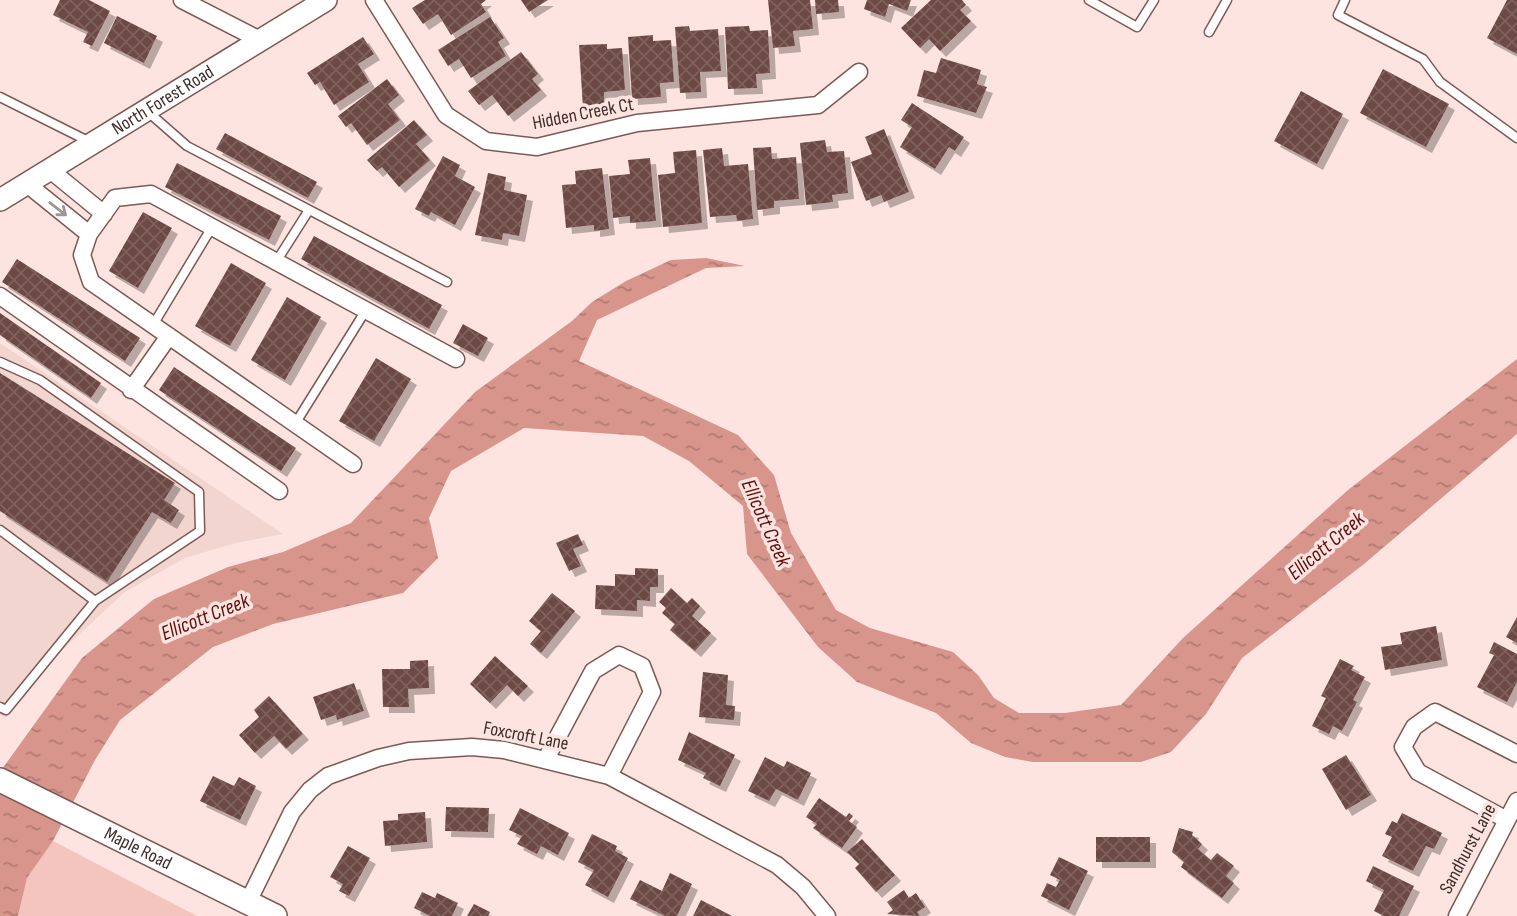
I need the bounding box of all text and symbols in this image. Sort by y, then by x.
street label: North Forest Road [108,60,218,140]
street label: Hidden Creek Ct [530,93,636,135]
one-way arrow [48,201,67,216]
water label: Ellicott Creek [736,476,797,571]
water label: Ellicott Creek [1282,506,1370,585]
water label: Ellicott Creek [157,588,254,646]
street label: Foxcroft Lane [481,716,571,756]
street label: Sandhurst Lane [1435,800,1501,898]
street label: Maple Road [100,822,176,875]

